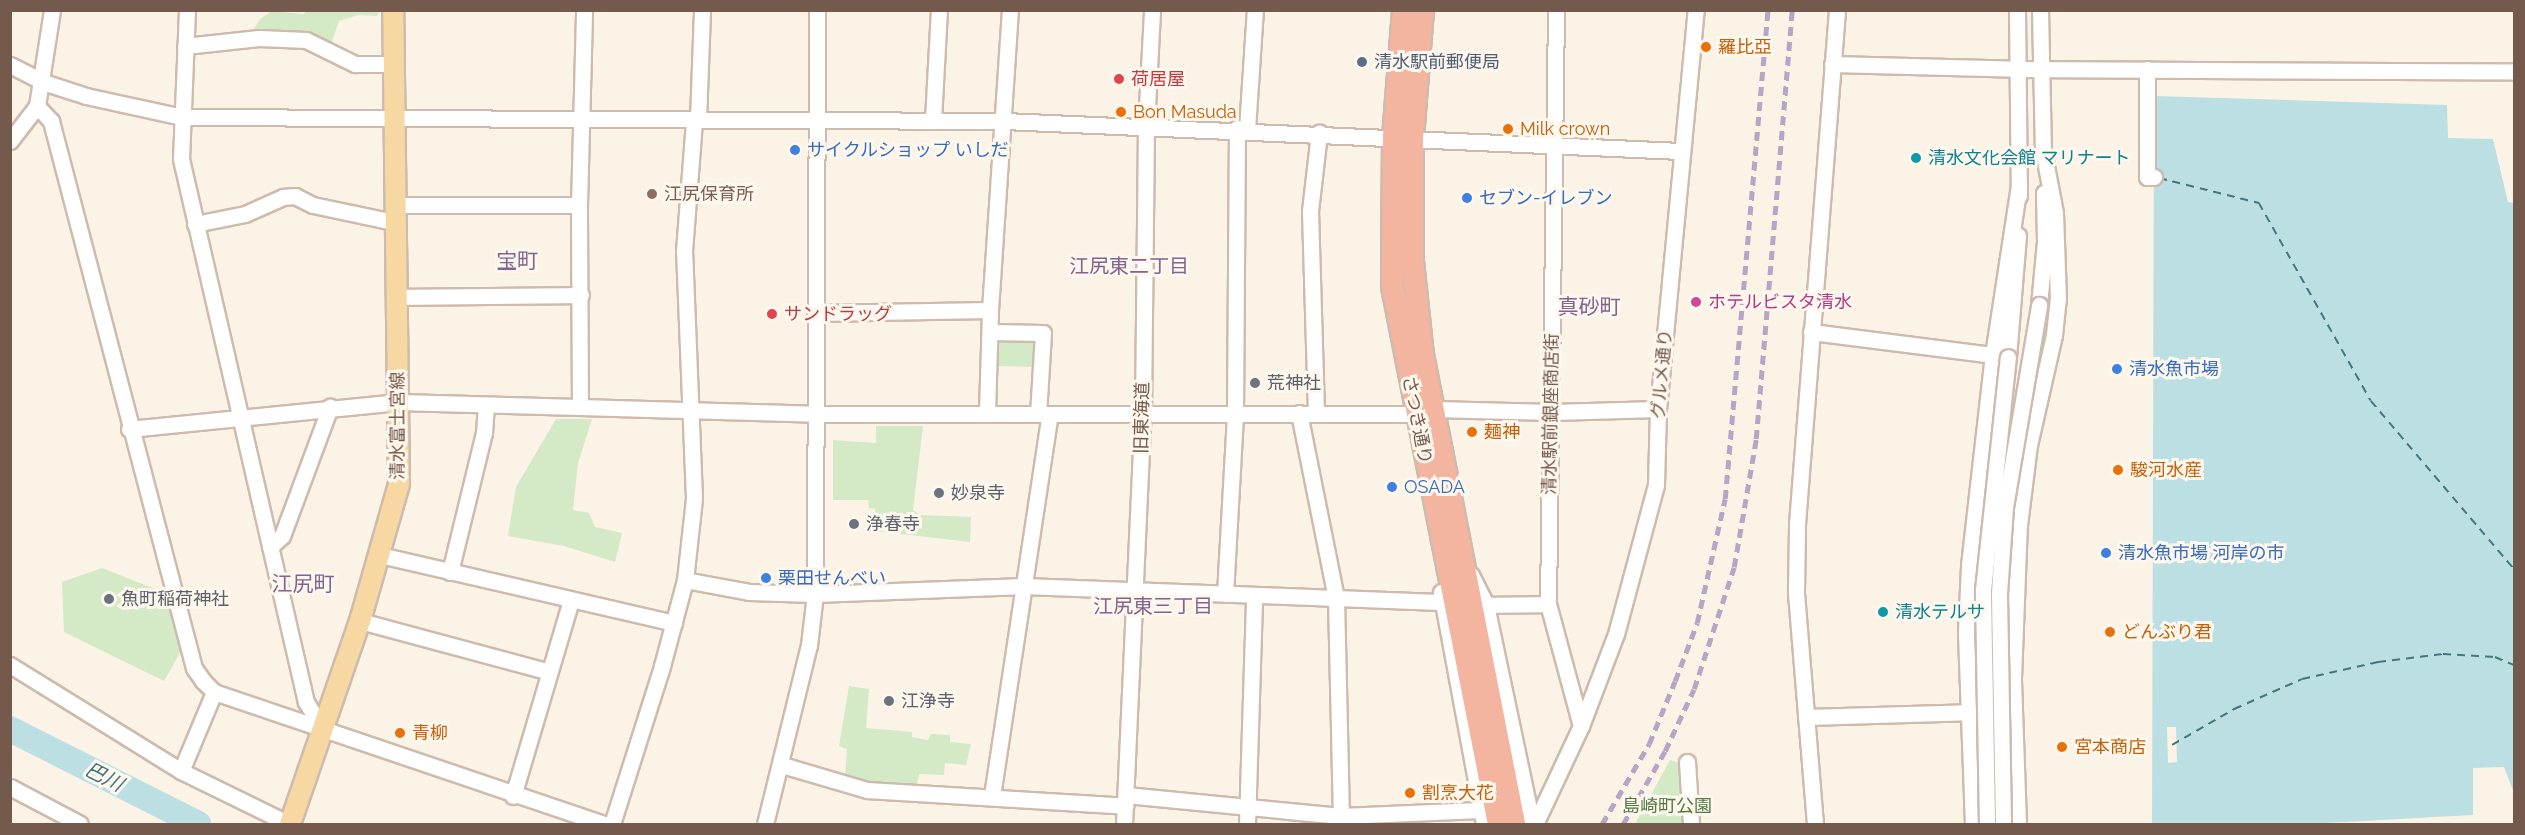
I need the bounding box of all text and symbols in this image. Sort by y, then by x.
place label: 羅比亞 [1718,36,1772,58]
marker: 羅比亞 [1699,40,1713,54]
place label: 清水駅前郵便局 [1374,51,1500,73]
marker: 清水駅前郵便局 [1355,55,1369,69]
place label: 荷居屋 [1131,68,1185,90]
marker: 荷居屋 [1112,72,1126,86]
place label: Bon Masuda [1133,101,1237,123]
marker: Bon Masuda [1114,105,1128,119]
place label: Milk crown [1520,118,1610,140]
marker: Milk crown [1501,122,1515,136]
place label: サイクルショップ いしだ [807,139,1010,161]
marker: サイクルショップ いしだ [788,143,802,157]
place label: 清水文化会館 マリナート [1928,147,2131,169]
marker: 清水文化会館 マリナート [1909,151,1923,165]
place label: 江尻保育所 [664,183,754,205]
marker: 江尻保育所 [645,187,659,201]
place label: セブン-イレブン [1479,187,1613,209]
marker: セブン-イレブン [1460,191,1474,205]
district label: 宝町 [496,248,538,274]
district label: 江尻東二丁目 [1069,254,1189,278]
place label: ホテルビスタ清水 [1708,291,1852,313]
district label: 真砂町 [1558,294,1620,320]
marker: ホテルビスタ清水 [1689,295,1703,309]
place label: サンドラッグ [784,303,892,325]
marker: サンドラッグ [765,307,779,321]
street label: グルメ通り [1647,328,1677,420]
street label: 清水駅前銀座商店街 [1539,333,1563,495]
place label: 清水魚市場 [2129,358,2219,380]
marker: 清水魚市場 [2110,362,2124,376]
street label: 清水富士宮線 [387,372,409,480]
place label: 荒神社 [1267,372,1321,394]
street label: さつき通り [1398,374,1436,466]
marker: 荒神社 [1248,376,1262,390]
street label: 旧東海道 [1131,382,1153,454]
place label: 麺神 [1484,421,1520,443]
marker: 麺神 [1465,425,1479,439]
place label: 駿河水産 [2130,459,2202,481]
marker: 駿河水産 [2111,463,2125,477]
place label: OSADA [1404,476,1465,498]
marker: OSADA [1385,480,1399,494]
place label: 妙泉寺 [951,482,1005,504]
marker: 妙泉寺 [932,486,946,500]
place label: 浄春寺 [866,513,920,535]
marker: 浄春寺 [847,517,861,531]
place label: 清水魚市場 河岸の市 [2118,542,2285,564]
marker: 清水魚市場 河岸の市 [2099,546,2113,560]
place label: 栗田せんべい [778,567,886,589]
district label: 江尻町 [272,571,334,597]
marker: 栗田せんべい [759,571,773,585]
place label: 魚町稲荷神社 [121,588,229,610]
marker: 魚町稲荷神社 [102,592,116,606]
district label: 江尻東三丁目 [1093,594,1213,618]
place label: 清水テルサ [1895,601,1985,623]
marker: 清水テルサ [1876,605,1890,619]
place label: どんぶり君 [2122,621,2212,643]
marker: どんぶり君 [2103,625,2117,639]
place label: 江浄寺 [901,690,955,712]
marker: 江浄寺 [882,694,896,708]
place label: 青柳 [412,722,448,744]
marker: 青柳 [393,726,407,740]
place label: 宮本商店 [2074,736,2146,758]
marker: 宮本商店 [2055,740,2069,754]
water label: 巴川 [81,757,127,797]
place label: 割烹大花 [1422,782,1494,804]
marker: 割烹大花 [1403,786,1417,800]
park label: 島崎町公園 [1622,795,1712,817]

